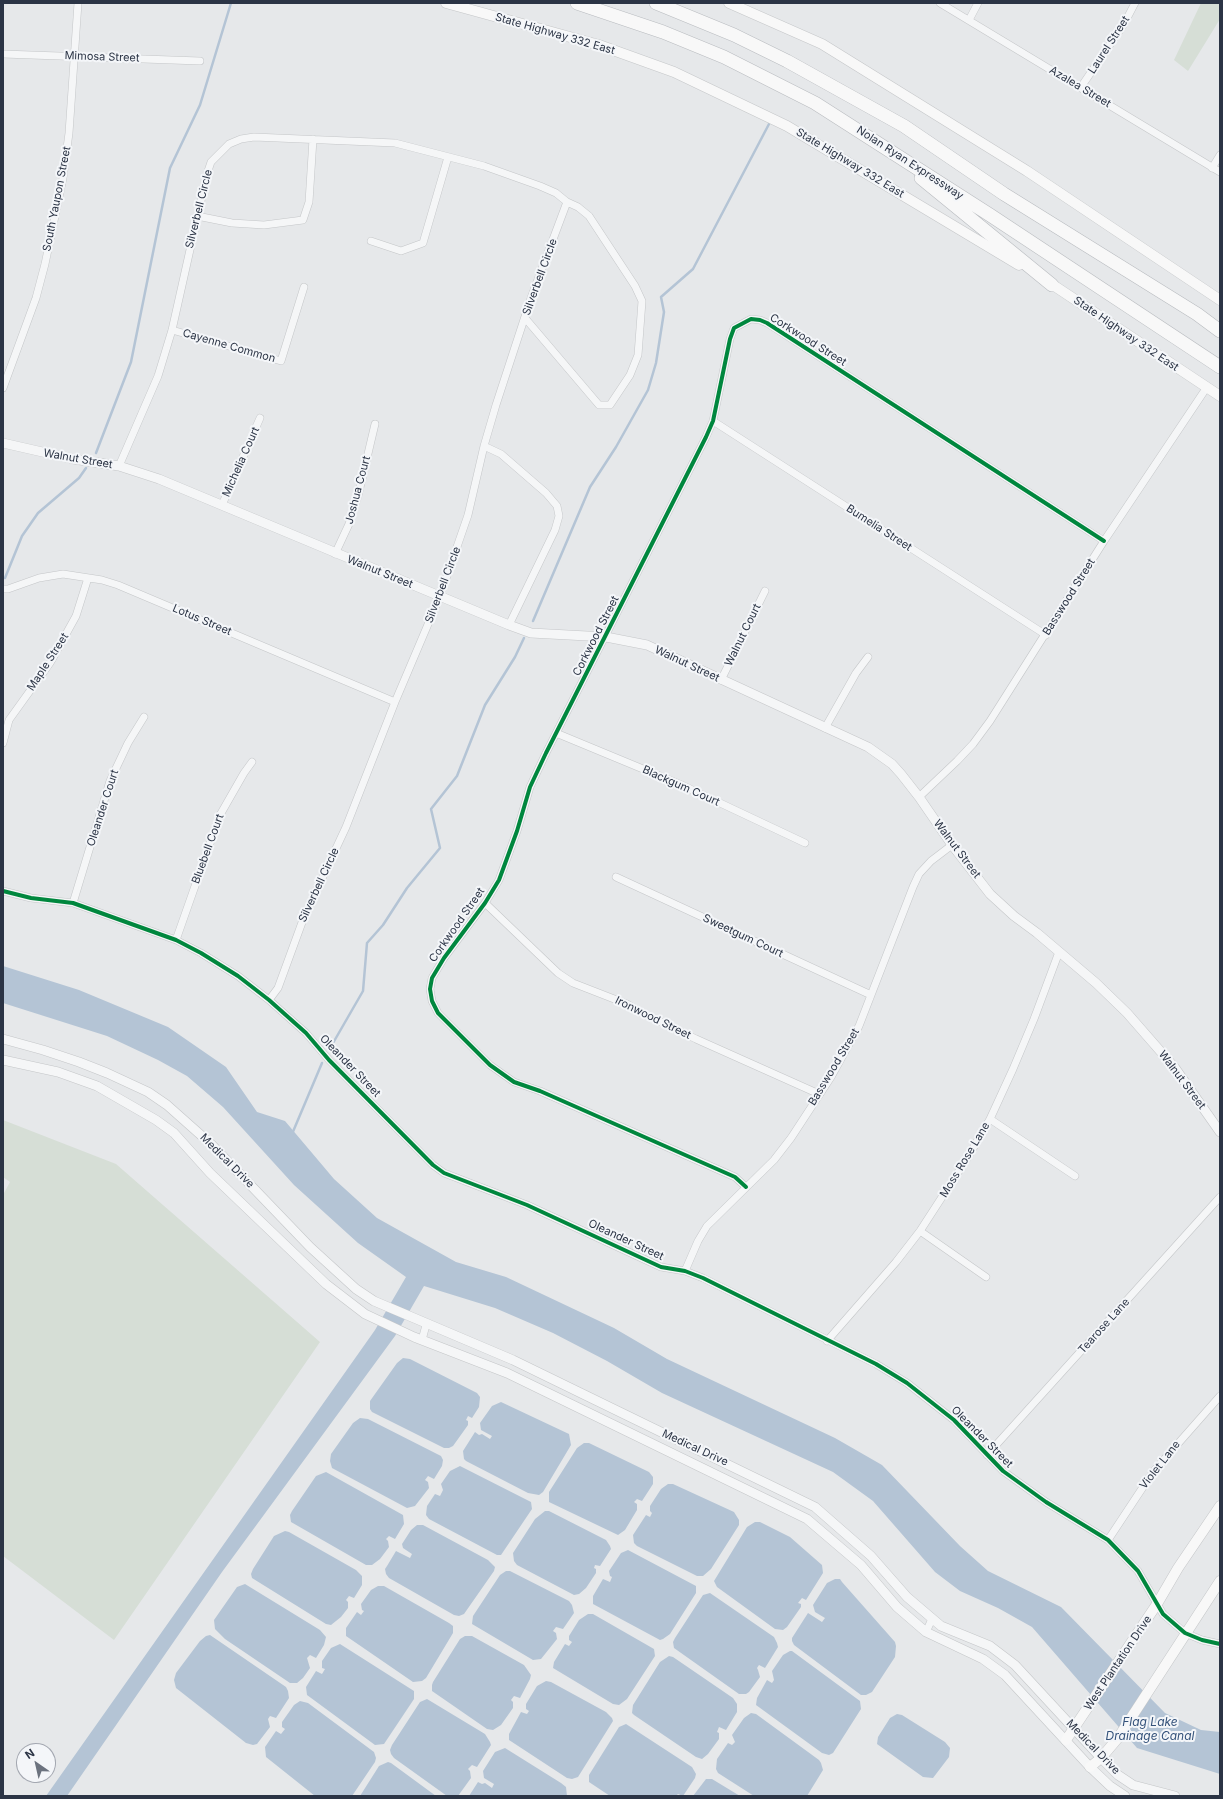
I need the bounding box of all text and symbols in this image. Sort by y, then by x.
street label: State Highway 332 East [494,11,616,57]
street label: Laurel Street [1085,14,1133,76]
street label: Mimosa Street [64,49,140,65]
street label: Azalea Street [1047,63,1113,111]
street label: Nolan Ryan Expressway [854,123,966,203]
street label: State Highway 332 East [794,125,906,201]
street label: South Yaupon Street [40,145,74,253]
street label: Silverbell Circle [183,168,215,250]
street label: Silverbell Circle [520,237,560,317]
street label: State Highway 332 East [1071,294,1181,374]
street label: Corkwood Street [767,311,849,369]
street label: Cayenne Common [181,326,277,366]
street label: Michelia Court [220,425,262,499]
street label: Walnut Street [42,446,114,472]
street label: Joshua Court [343,454,373,526]
street label: Bumelia Street [844,502,914,554]
street label: Silverbell Circle [422,545,464,625]
street label: Walnut Street [345,553,415,591]
street label: Basswood Street [1040,556,1098,638]
street label: Corkwood Street [570,594,622,678]
street label: Lotus Street [170,602,234,638]
street label: Walnut Court [722,602,764,668]
street label: Maple Street [24,631,72,693]
street label: Walnut Street [653,643,721,685]
street label: Blackgum Court [640,763,722,809]
street label: Oleander Court [84,768,122,848]
street label: Bluebell Court [189,812,227,886]
street label: Walnut Street [931,817,983,881]
street label: Silverbell Circle [296,846,342,924]
street label: Corkwood Street [426,885,488,965]
street label: Sweetgum Court [701,912,785,960]
street label: Ironwood Street [613,994,693,1042]
street label: Basswood Street [806,1026,862,1108]
street label: Oleander Street [317,1032,383,1100]
street label: Walnut Street [1156,1048,1208,1112]
street label: Moss Rose Lane [937,1120,993,1200]
street label: Medical Drive [197,1131,257,1191]
street label: Oleander Street [586,1217,666,1263]
street label: Tearose Lane [1076,1296,1132,1356]
street label: Oleander Street [948,1403,1016,1471]
street label: Medical Drive [660,1427,730,1469]
street label: Violet Lane [1137,1438,1183,1492]
street label: West Plantation Drive [1081,1613,1155,1713]
water label: Flag Lake Drainage Canal [1106,1715,1194,1743]
street label: Medical Drive [1063,1717,1123,1777]
north arrow [16,1743,56,1783]
text: N [22,1746,37,1762]

